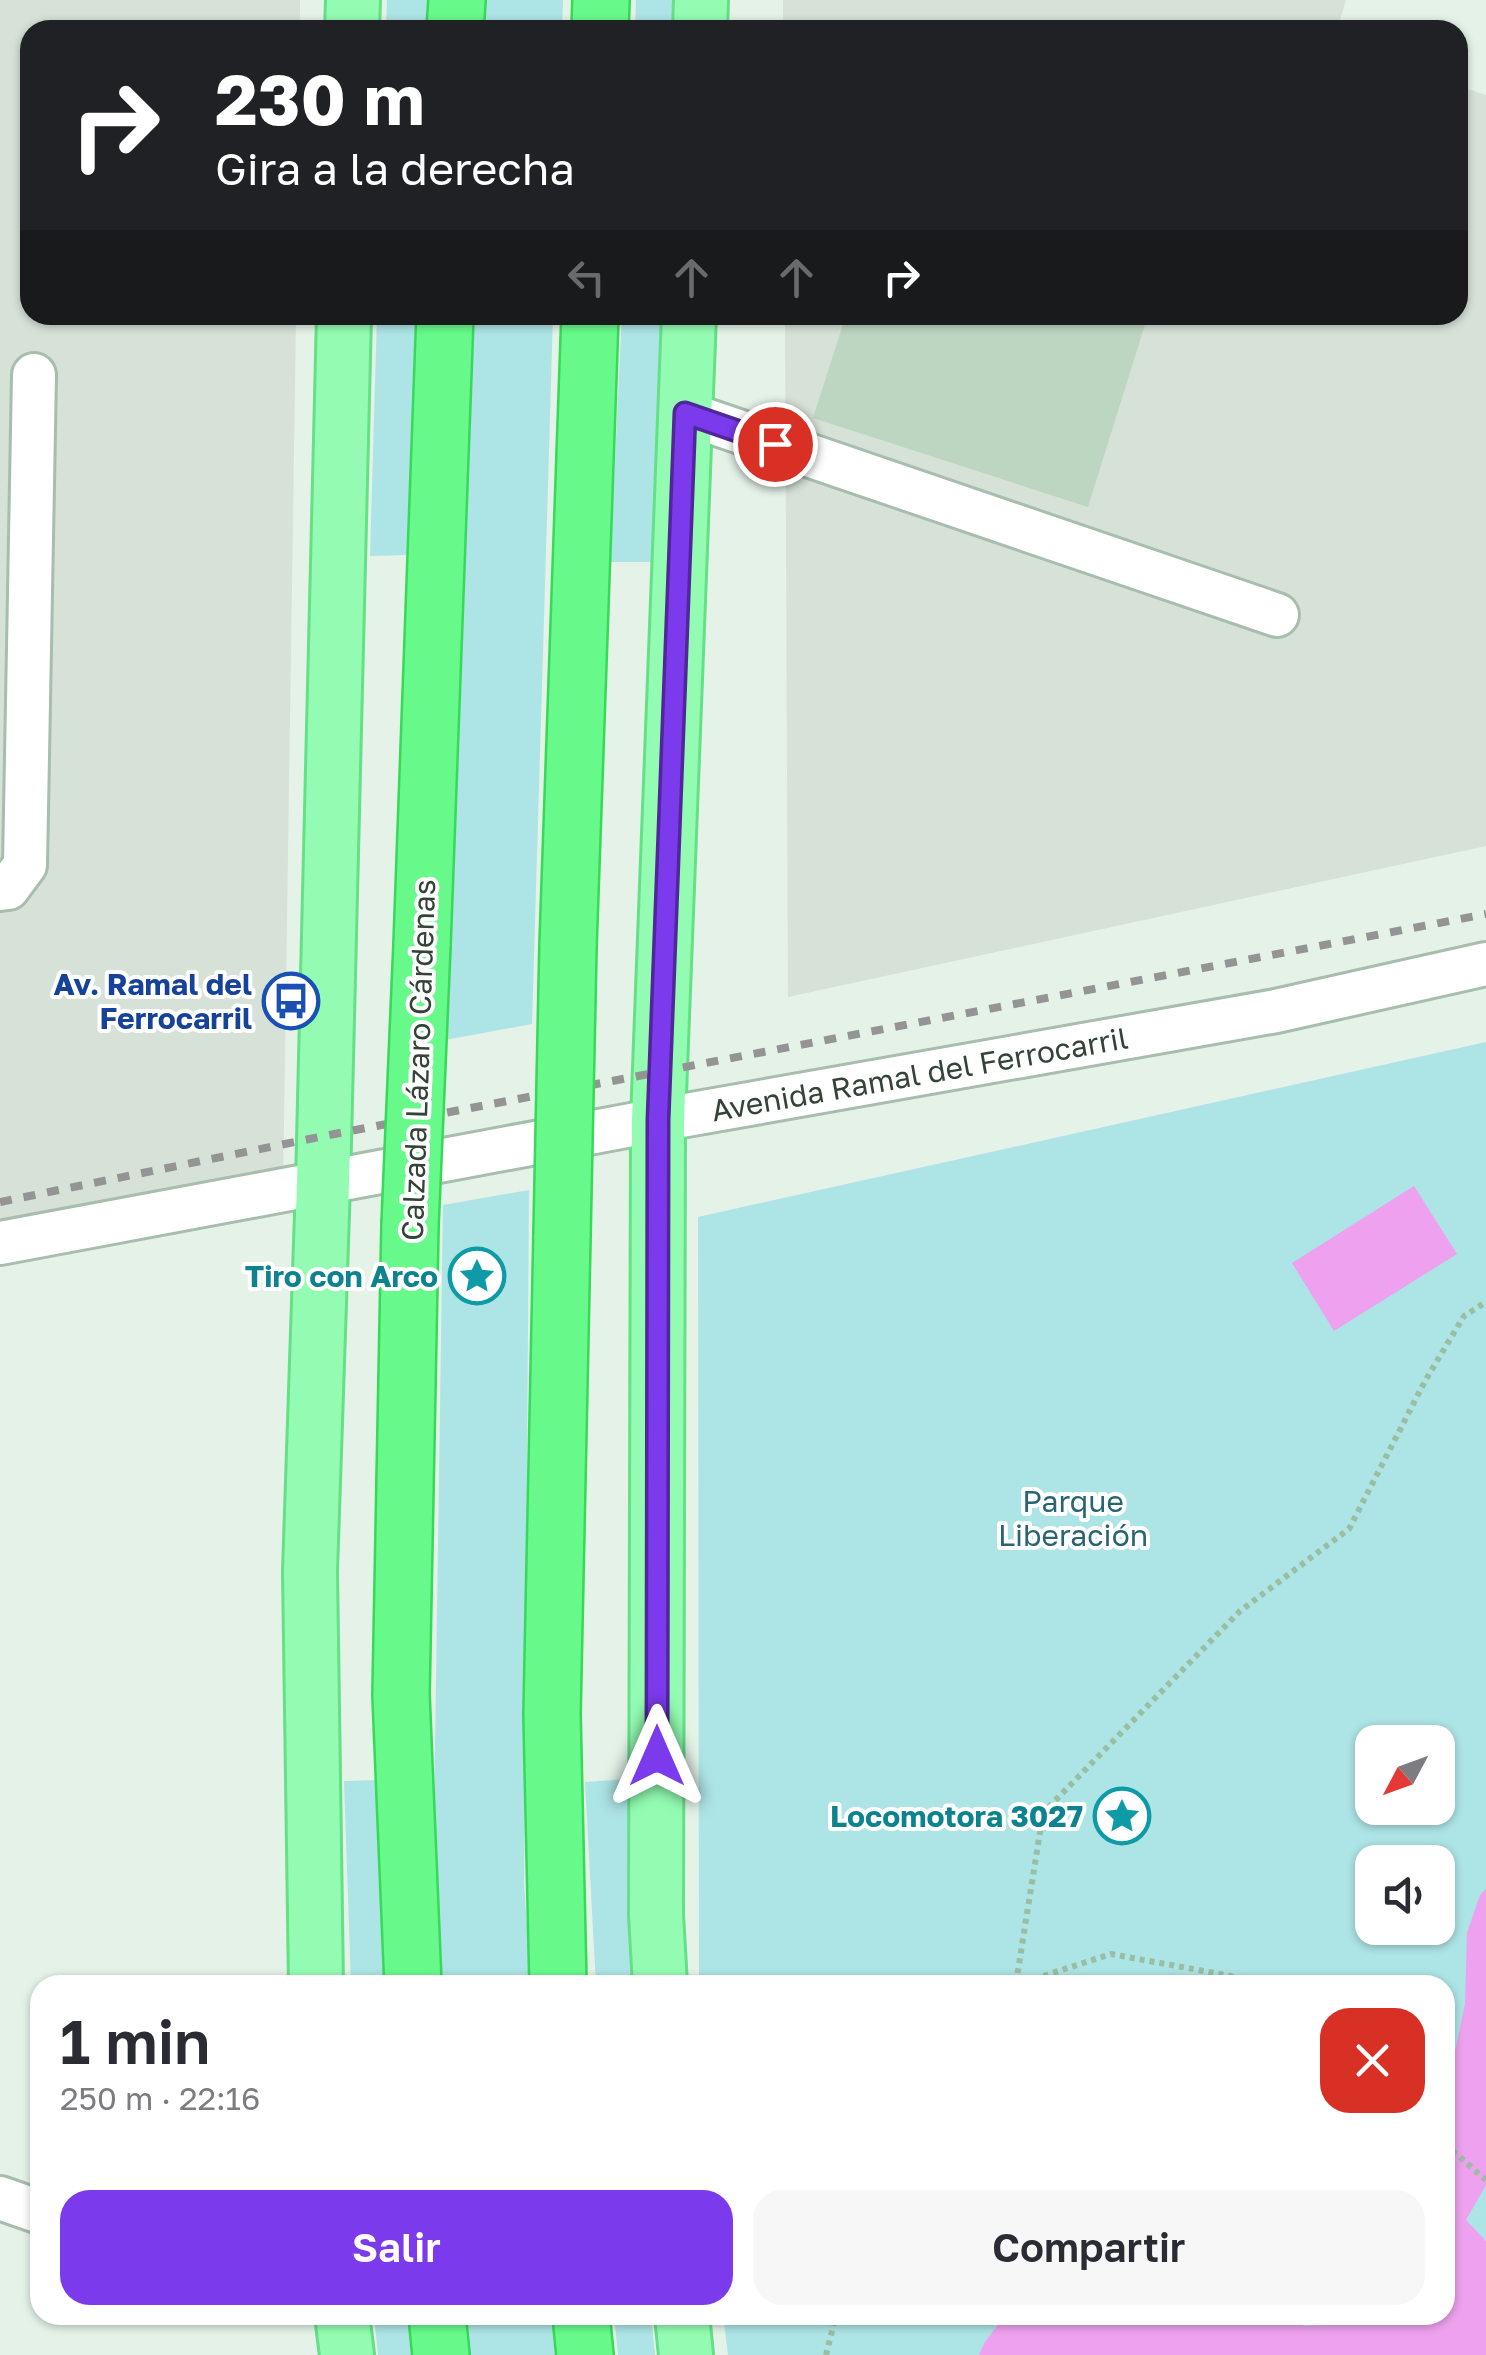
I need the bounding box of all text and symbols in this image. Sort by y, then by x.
text: 230 m [215,56,425,140]
icon: right [50,60,180,190]
text: Gira a la derecha [215,141,575,195]
icon: left [559,250,614,305]
icon: ahead [664,250,719,305]
icon: ahead [769,250,824,305]
icon: right [874,250,929,305]
pin [733,402,818,487]
icon: arrive [748,417,803,472]
street label: Calzada Lázaro Cárdenas [394,879,442,1241]
place label: Av. Ramal del Ferrocarril [54,966,252,1036]
bus stop icon: Av. Ramal del Ferrocarril [261,971,321,1031]
street label: Avenida Ramal del Ferrocarril [708,1019,1131,1128]
place icon: Tiro con Arco [447,1246,507,1306]
place label: Tiro con Arco [245,1258,438,1294]
park label: Parque Liberación [998,1483,1148,1553]
position arrow [605,1704,709,1808]
north arrow [1355,1725,1455,1825]
map controls [1355,1725,1455,1945]
place icon: Locomotora 3027 [1092,1786,1152,1846]
place label: Locomotora 3027 [830,1798,1083,1834]
button: sound [1355,1845,1455,1945]
text: 1 min [60,2005,210,2077]
button: close [1320,2008,1425,2113]
text: 250 m · 22:16 [60,2079,260,2117]
button: Salir [60,2190,733,2305]
button: Compartir [753,2190,1425,2305]

